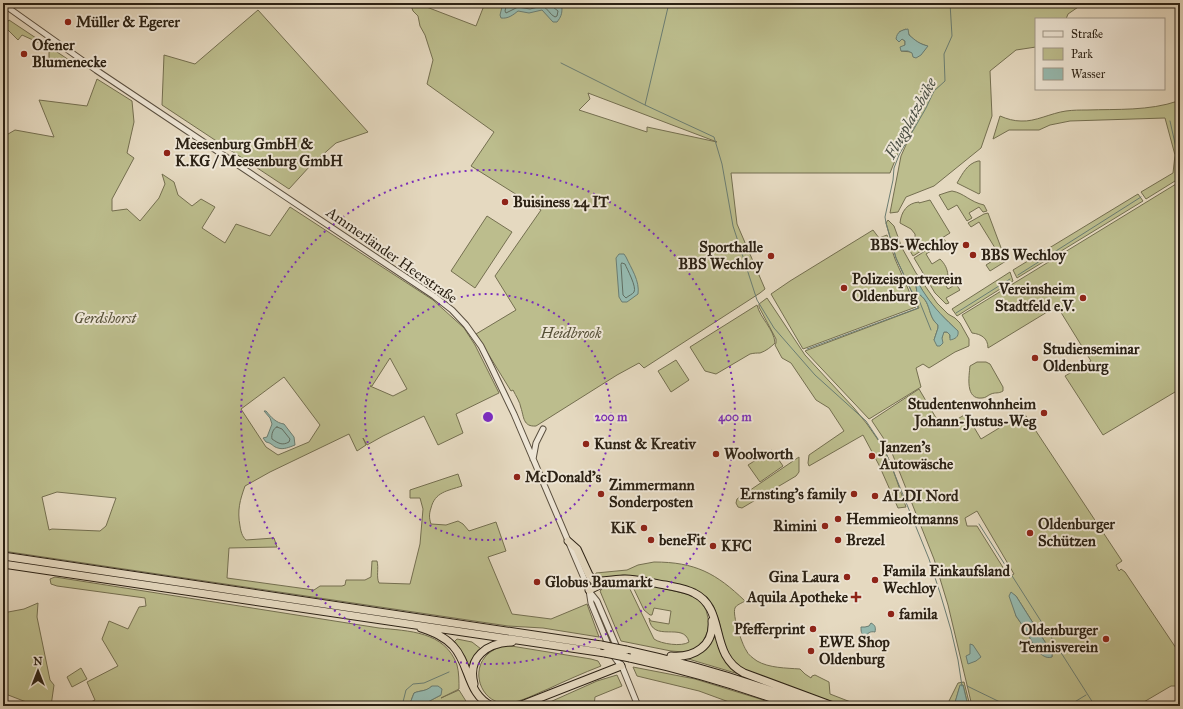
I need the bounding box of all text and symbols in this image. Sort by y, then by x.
place label: Müller & Egerer [76,13,180,32]
marker: Müller & Egerer [63,17,73,27]
legend [1035,18,1165,90]
text: Straße [1071,27,1103,41]
place label: Ofener Blumenecke [32,36,107,71]
text: Park [1071,47,1093,61]
marker: Ofener Blumenecke [19,49,29,59]
text: Wasser [1071,67,1106,81]
water label: Flugplatzbäke [880,74,942,163]
place label: Meesenburg GmbH & K.KG / Meesenburg GmbH [175,135,343,171]
marker: Meesenburg GmbH & K.KG / Meesenburg GmbH [162,148,172,158]
place label: Buisiness 24 IT [513,193,610,212]
marker: Buisiness 24 IT [500,197,510,207]
street label: Ammerländer Heerstraße [322,202,461,307]
place label: BBS-Wechloy [870,236,959,255]
place label: Sporthalle BBS Wechloy [678,238,764,274]
marker: BBS-Wechloy [961,240,971,250]
place label: BBS Wechloy [981,246,1067,265]
marker: BBS Wechloy [968,250,978,260]
marker: Sporthalle BBS Wechloy [766,251,776,261]
place label: Polizeisportverein Oldenburg [852,270,963,306]
place label: Vereinsheim Stadtfeld e.V. [995,280,1075,315]
marker: Polizeisportverein Oldenburg [839,283,849,293]
marker: Vereinsheim Stadtfeld e.V. [1078,293,1088,303]
park label: Gerdshorst [74,309,138,327]
park label: Heidbrook [539,324,602,342]
place label: Studienseminar Oldenburg [1043,340,1140,376]
marker: Studienseminar Oldenburg [1030,353,1040,363]
place label: Studentenwohnheim Johann-Justus-Weg [908,395,1037,431]
marker: Studentenwohnheim Johann-Justus-Weg [1039,408,1049,418]
centre of rings [481,410,495,424]
text: 200 m [595,410,628,424]
text: 400 m [718,410,753,425]
place label: Kunst & Kreativ [594,435,696,453]
place label: Janzen’s Autowäsche [878,438,954,473]
marker: Kunst & Kreativ [581,439,591,449]
place label: Woolworth [724,445,794,463]
marker: Woolworth [711,449,721,459]
marker: Janzen’s Autowäsche [867,451,877,461]
place label: McDonald's [525,468,602,486]
marker: McDonald's [512,472,522,482]
place label: Zimmermann Sonderposten [609,476,696,512]
place label: Ernsting's family [740,485,847,504]
place label: ALDI Nord [882,487,959,505]
marker: Zimmermann Sonderposten [596,489,606,499]
marker: Ernsting's family [849,489,859,499]
marker: ALDI Nord [870,491,880,501]
place label: Hemmieoltmanns [846,510,959,528]
marker: Hemmieoltmanns [833,514,843,524]
place label: Oldenburger Schützen [1038,515,1115,550]
place label: Rimini [773,517,818,535]
place label: KiK [611,519,637,537]
marker: Rimini [820,521,830,531]
marker: KiK [639,523,649,533]
marker: Oldenburger Schützen [1025,528,1035,538]
place label: beneFit [658,531,707,549]
place label: Brezel [846,531,886,549]
marker: beneFit [646,535,656,545]
marker: Brezel [833,535,843,545]
place label: KFC [721,537,752,555]
marker: KFC [708,541,718,551]
place label: Famila Einkaufsland Wechloy [883,562,1010,598]
place label: Gina Laura [769,568,840,586]
marker: Gina Laura [842,572,852,582]
place label: Globus Baumarkt [545,573,653,591]
marker: Famila Einkaufsland Wechloy [870,575,880,585]
marker: Globus Baumarkt [532,577,542,587]
place label: Aquila Apotheke [746,588,849,607]
marker: Aquila Apotheke [851,592,861,602]
place label: famila [898,605,938,623]
marker: famila [886,609,896,619]
place label: Pfefferprint [734,620,806,639]
place label: Oldenburger Tennisverein [1019,621,1099,656]
marker: Pfefferprint [808,624,818,634]
place label: EWE Shop Oldenburg [819,633,890,669]
marker: Oldenburger Tennisverein [1101,634,1111,644]
marker: EWE Shop Oldenburg [806,646,816,656]
north arrow [18,651,58,691]
text: N [33,655,43,668]

